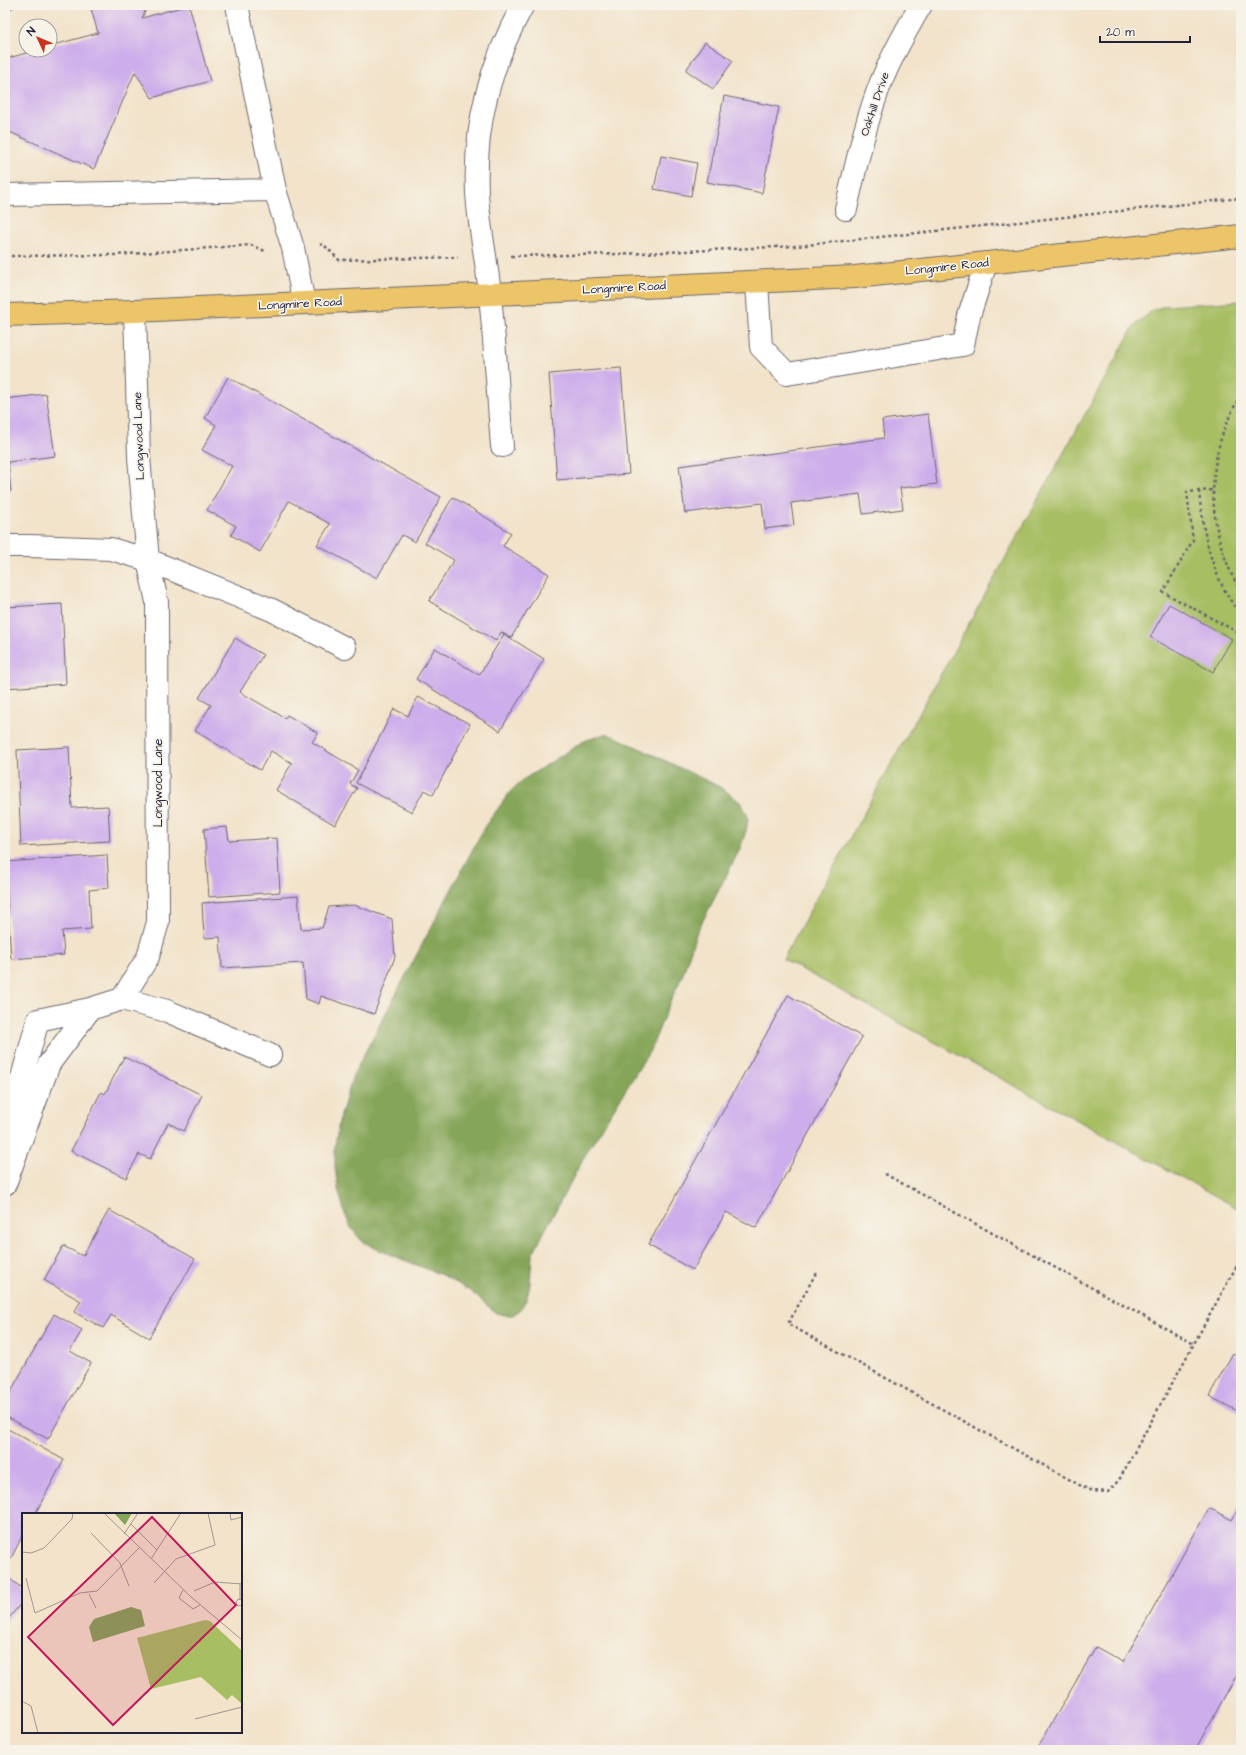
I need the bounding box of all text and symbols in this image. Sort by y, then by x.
north arrow [18,18,58,58]
scale bar [1100,18,1190,44]
text: N [23,24,39,39]
text: 20 m [1106,24,1135,41]
street label: Oakhill Drive [856,69,894,138]
street label: Longmire Road [904,254,990,281]
street label: Longmire Road [582,277,666,300]
street label: Longmire Road [258,293,342,316]
street label: Longwood Lane [129,391,150,480]
street label: Longwood Lane [150,738,168,827]
inset map [22,1513,242,1733]

